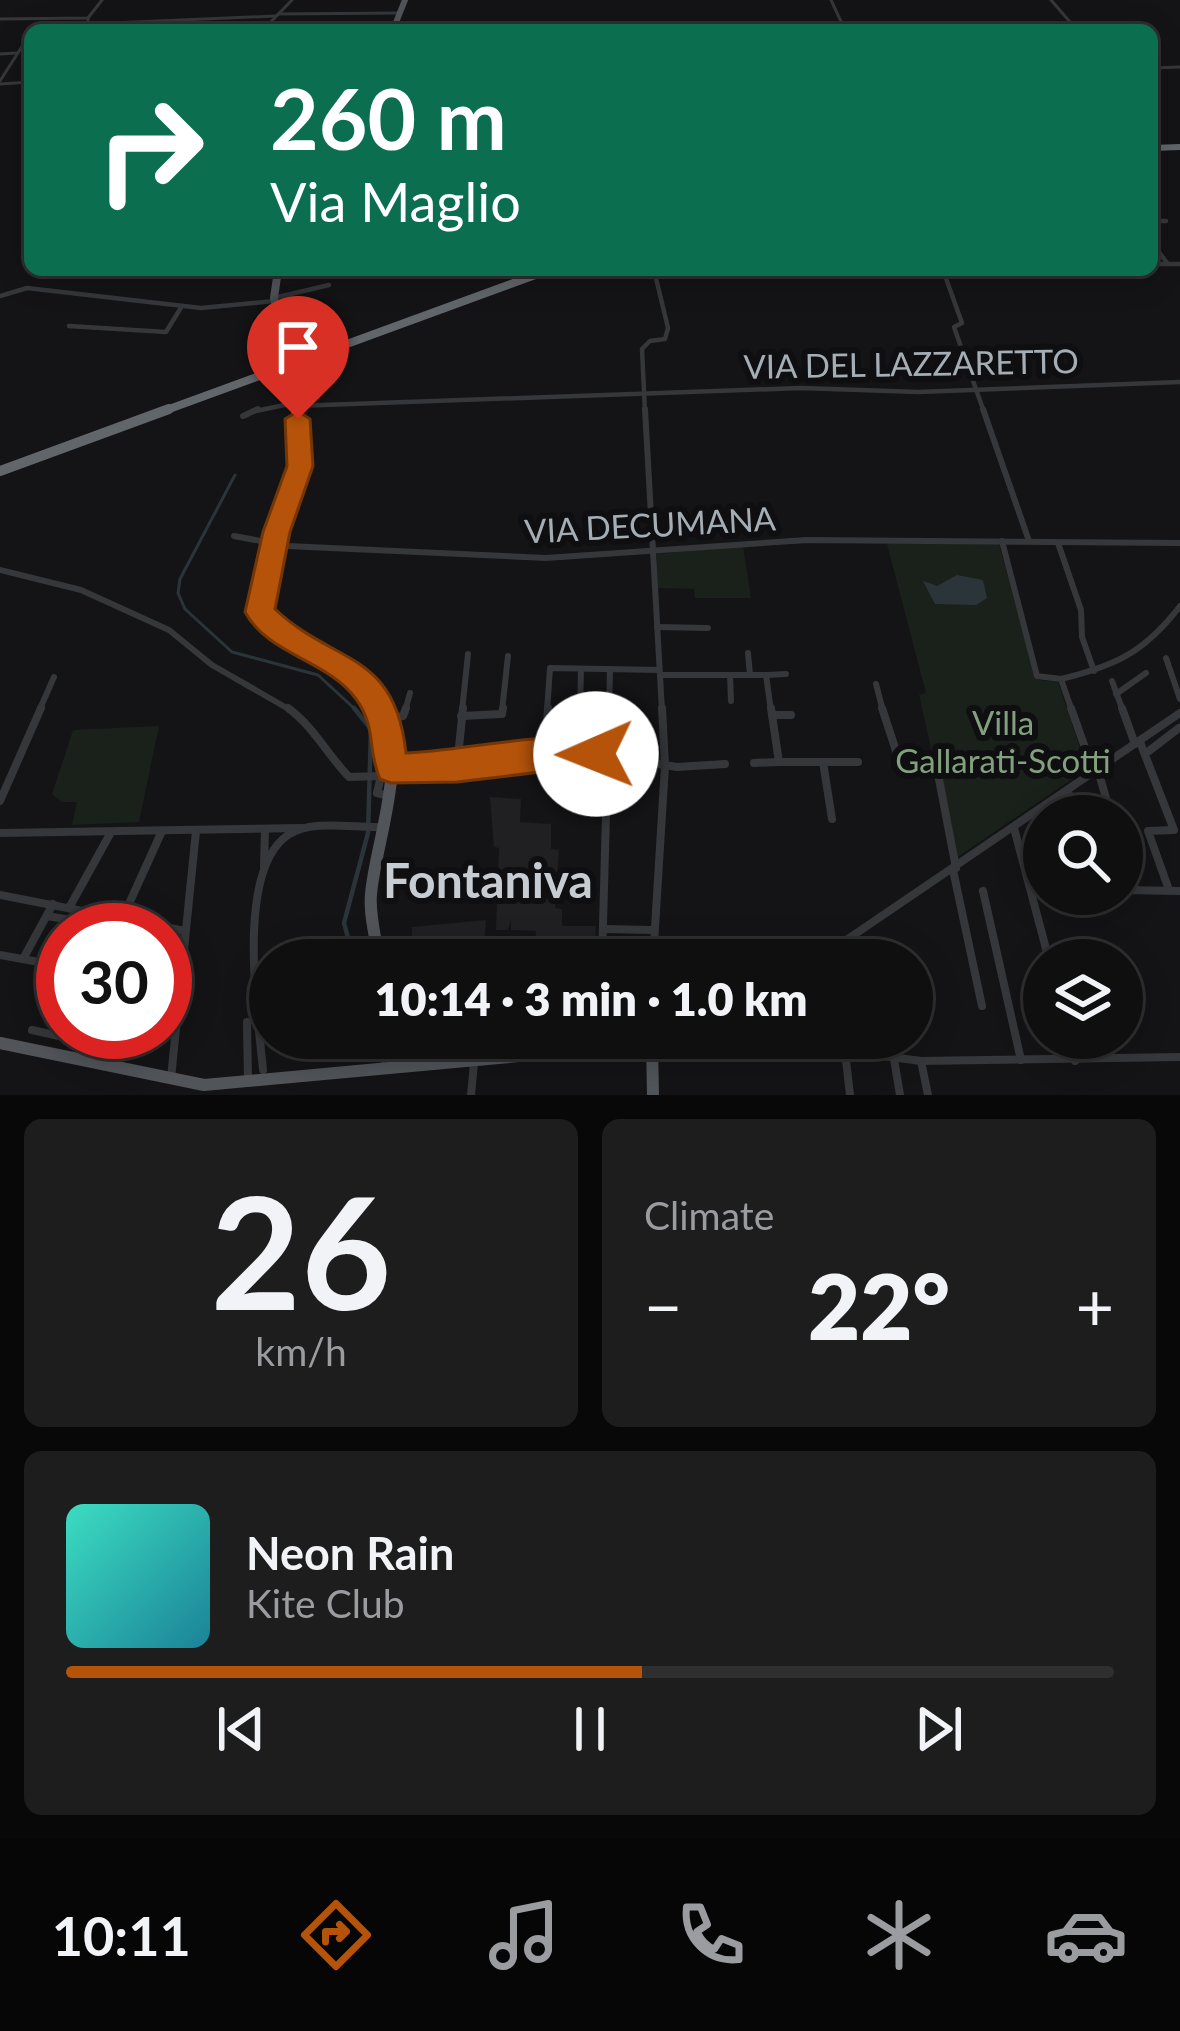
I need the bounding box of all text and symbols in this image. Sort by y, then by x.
text: 260 m [270,67,507,168]
icon: right [72,72,228,228]
text: Via Maglio [270,169,521,234]
pin [247,296,349,419]
icon: arrive [265,314,331,380]
street label: VIA DEL LAZZARETTO [743,340,1079,386]
street label: VIA DECUMANA [523,497,777,551]
position arrow [533,691,659,817]
park label: Villa Gallarati-Scotti [895,702,1111,780]
map controls [1023,795,1143,1059]
button: search [1023,795,1143,915]
district label: Fontaniva [383,851,593,908]
speed limit sign: 30 [36,903,192,1059]
button: layers [1023,939,1143,1059]
text: 10:14 · 3 min · 1.0 km [374,972,808,1026]
text: 26 [211,1156,391,1343]
text: Climate [644,1192,774,1238]
text: 22° [808,1251,950,1359]
text: − [644,1266,682,1345]
text: + [1076,1266,1114,1345]
text: km/h [255,1328,347,1374]
text: Neon Rain [246,1526,454,1580]
text: Kite Club [246,1580,405,1626]
icon: previous [208,1696,274,1762]
icon: pause [557,1696,623,1762]
icon: next [906,1696,972,1762]
icon: directions [294,1893,378,1977]
icon: music [482,1893,566,1977]
icon: phone [669,1893,753,1977]
icon: climate [857,1893,941,1977]
icon: car [1044,1893,1128,1977]
text: 10:11 [52,1903,191,1968]

